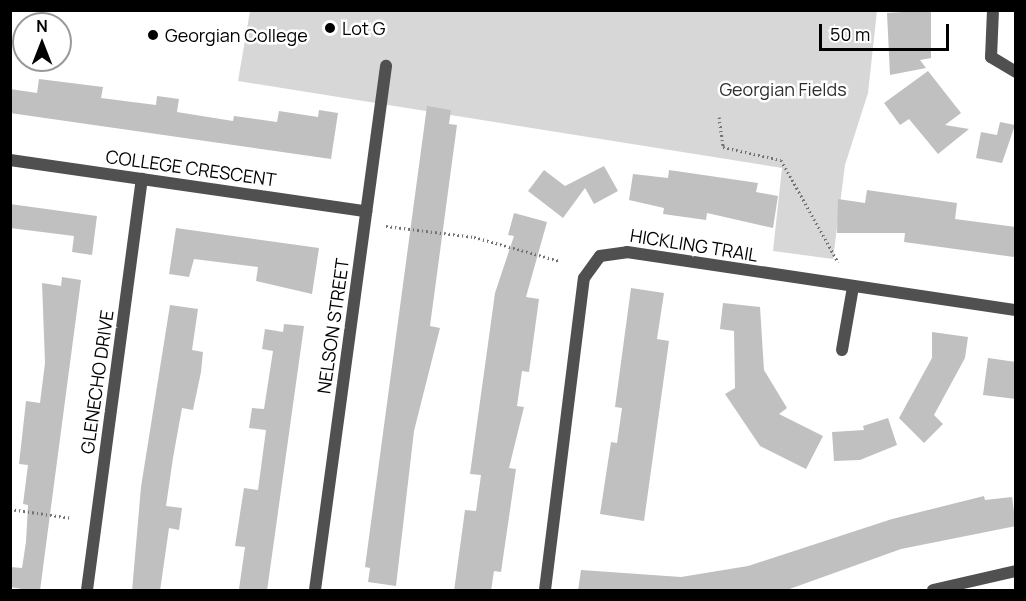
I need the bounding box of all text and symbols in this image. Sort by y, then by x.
north arrow [12,12,72,72]
scale bar [822,12,952,50]
text: N [36,15,48,37]
place label: Lot G [342,17,385,39]
marker: Lot G [323,21,337,35]
text: 50 m [830,22,870,46]
place label: Georgian College [165,24,308,46]
marker: Georgian College [146,28,160,42]
park label: Georgian Fields [719,78,847,100]
street label: COLLEGE CRESCENT [104,145,278,191]
street label: HICKLING TRAIL [629,224,759,266]
street label: NELSON STREET [313,257,353,395]
street label: GLENECHO DRIVE [76,309,118,455]

